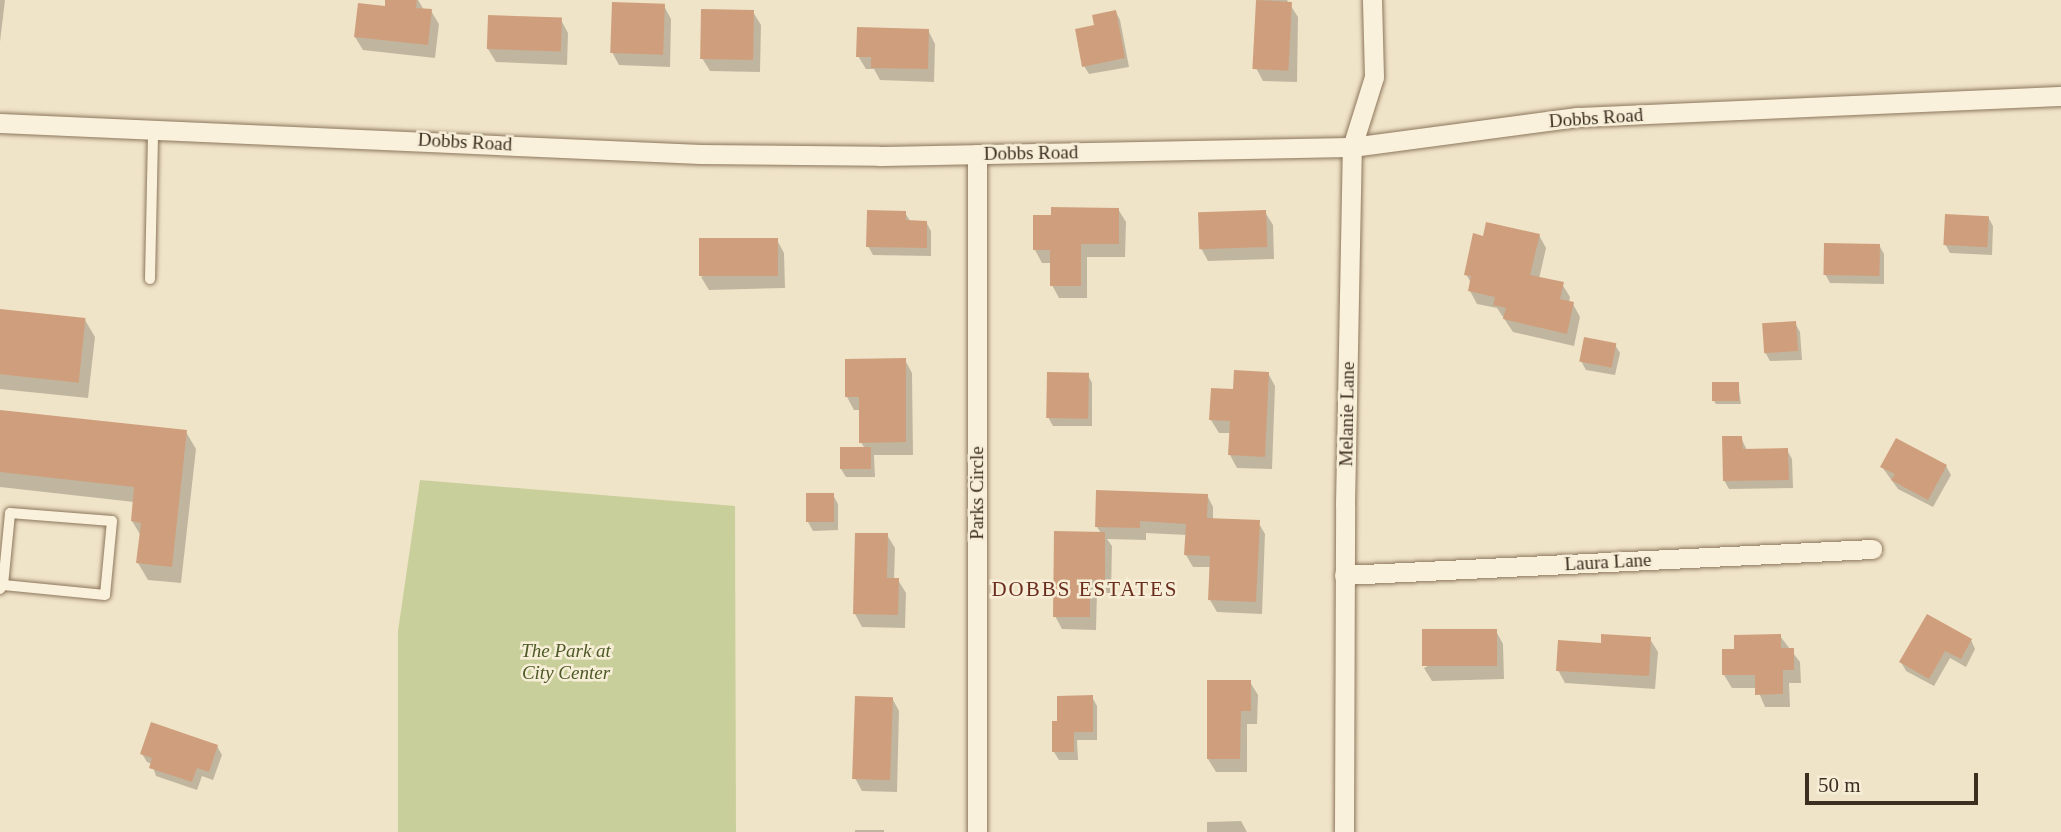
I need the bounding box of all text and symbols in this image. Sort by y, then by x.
street label: Dobbs Road [1548,103,1644,133]
street label: Dobbs Road [417,128,513,156]
street label: Dobbs Road [984,141,1078,165]
street label: Melanie Lane [1335,361,1359,467]
street label: Parks Circle [966,446,988,540]
street label: Laura Lane [1564,548,1652,576]
district label: DOBBS ESTATES [993,576,1177,602]
park label: The Park at City Center [521,640,611,684]
scale bar [1809,758,1982,802]
text: 50 m [1818,773,1861,797]

